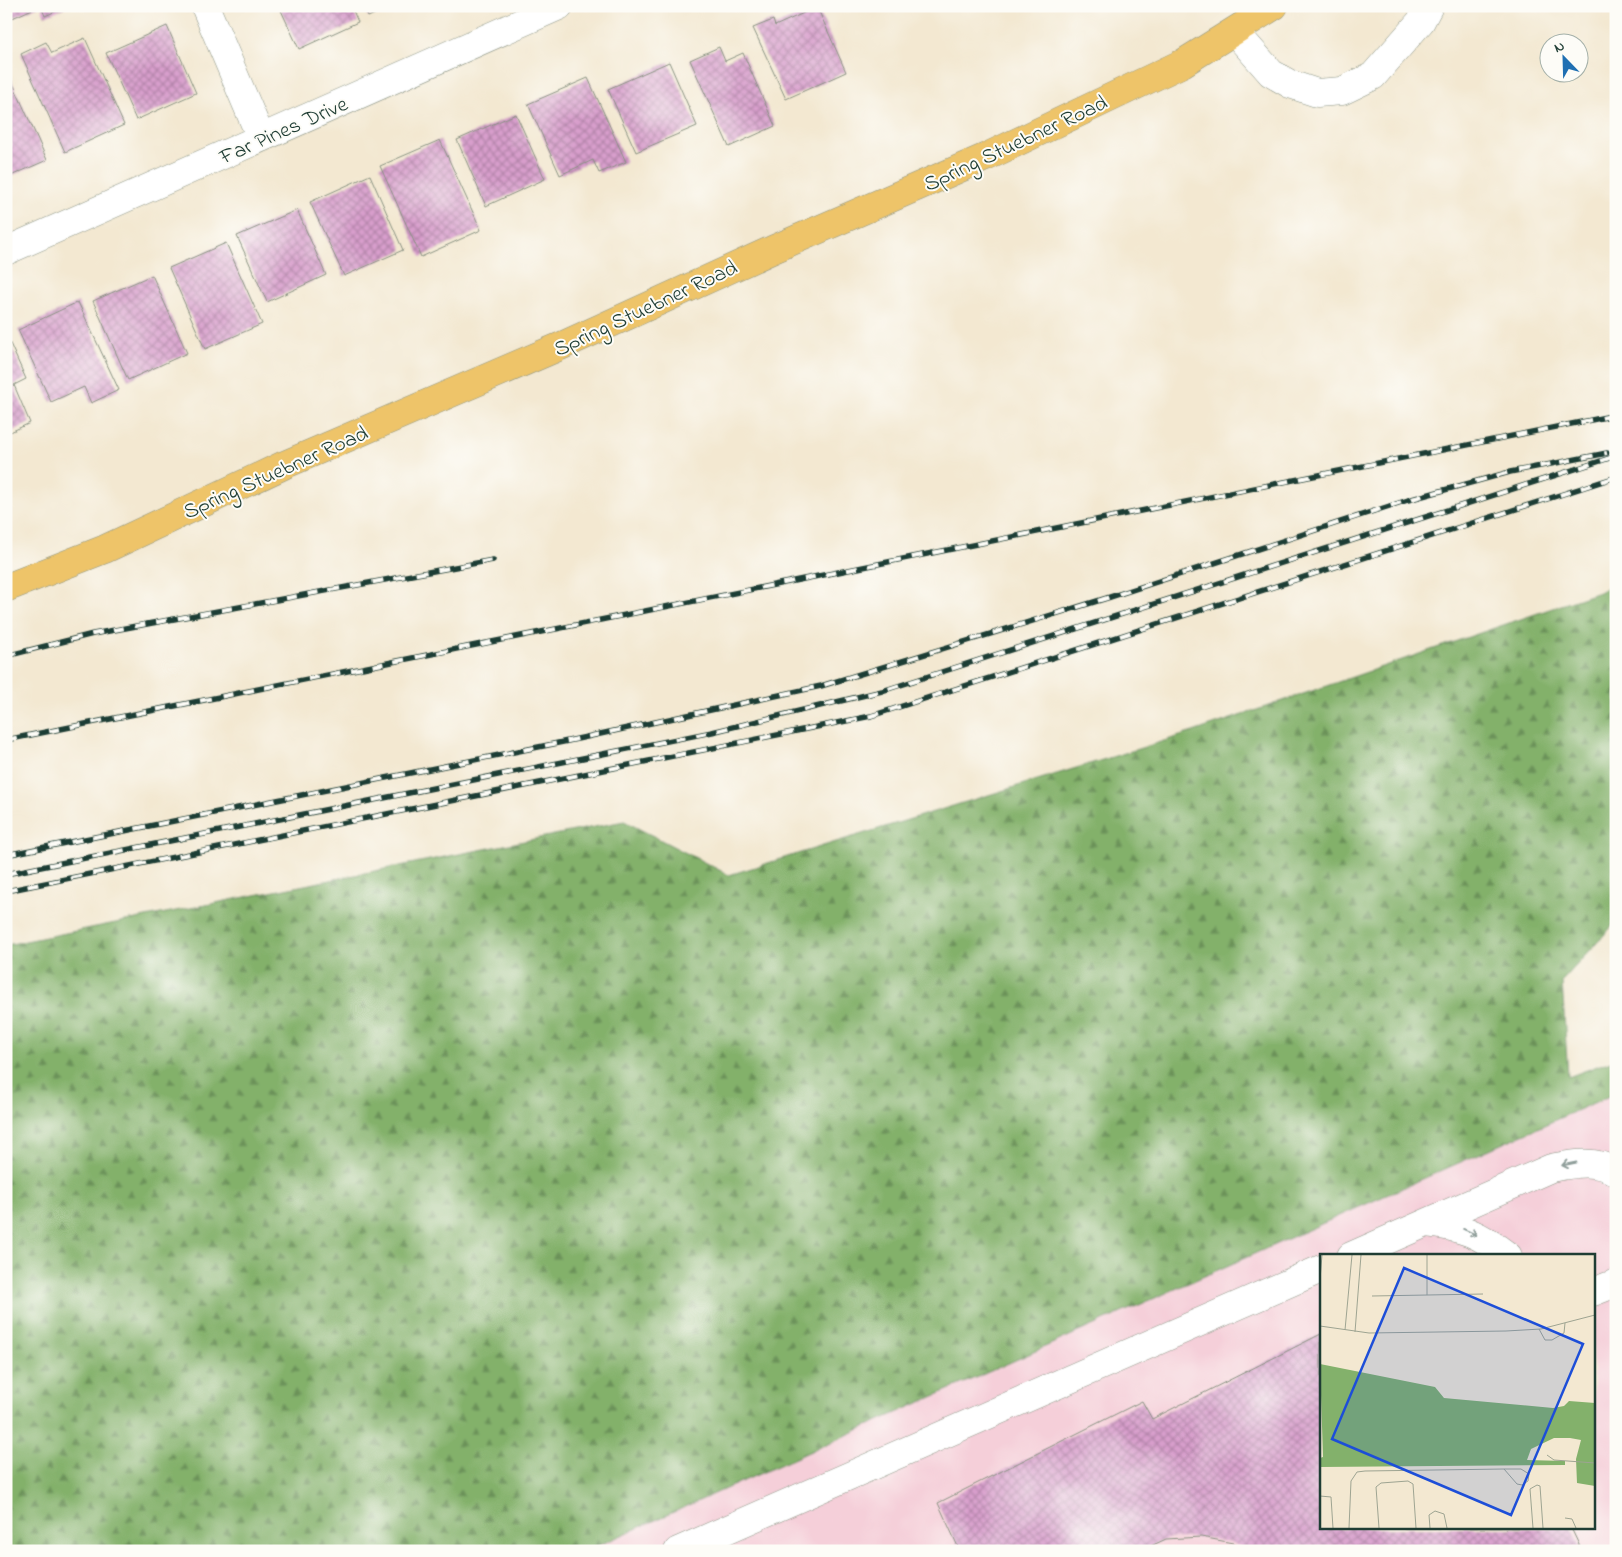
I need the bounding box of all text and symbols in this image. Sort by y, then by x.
north arrow [1540,32,1590,82]
text: N [1551,36,1568,59]
street label: Spring Stuebner Road [919,88,1114,202]
street label: Far Pines Drive [214,89,354,175]
street label: Spring Stuebner Road [549,253,744,367]
street label: Spring Stuebner Road [179,419,374,530]
one-way arrow [1562,1160,1578,1170]
one-way arrow [1462,1228,1477,1238]
inset map [1320,1254,1594,1530]

